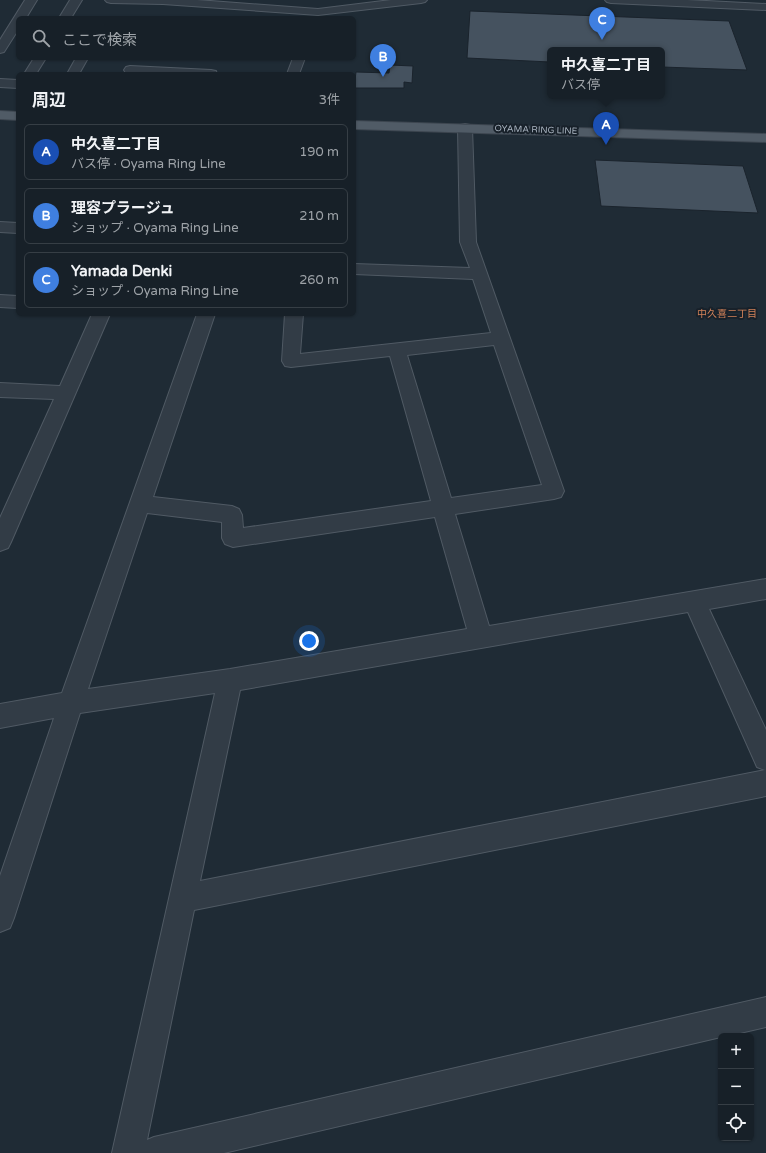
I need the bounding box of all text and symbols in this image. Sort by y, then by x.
pin: C [589,7,615,40]
search box [16,16,356,60]
icon: search [30,27,52,49]
text: ここで検索 [62,31,137,49]
pin: B [370,44,396,77]
popup [547,47,665,99]
text: 中久喜二丁目 [561,56,651,74]
text: バス停 [561,77,600,93]
text: 周辺 [32,90,66,111]
text: 3件 [319,92,340,108]
pin: A [593,112,619,145]
street label: OYAMA RING LINE [494,123,578,137]
text: 中久喜二丁目 [71,135,161,153]
text: A [41,144,51,160]
text: 190 m [299,144,339,160]
text: バス停 · Oyama Ring Line [71,156,226,172]
text: 理容プラージュ [71,199,175,217]
text: B [41,208,51,224]
text: 210 m [299,208,339,224]
text: ショップ · Oyama Ring Line [71,220,239,236]
text: Yamada Denki [71,262,172,280]
text: C [41,272,51,288]
text: 260 m [299,272,339,288]
text: ショップ · Oyama Ring Line [71,283,239,299]
district label: 中久喜二丁目 [697,308,757,320]
your location [299,631,319,651]
map controls [718,1033,754,1141]
button: + [718,1033,754,1069]
button: − [718,1069,754,1105]
button: locate [718,1105,754,1141]

